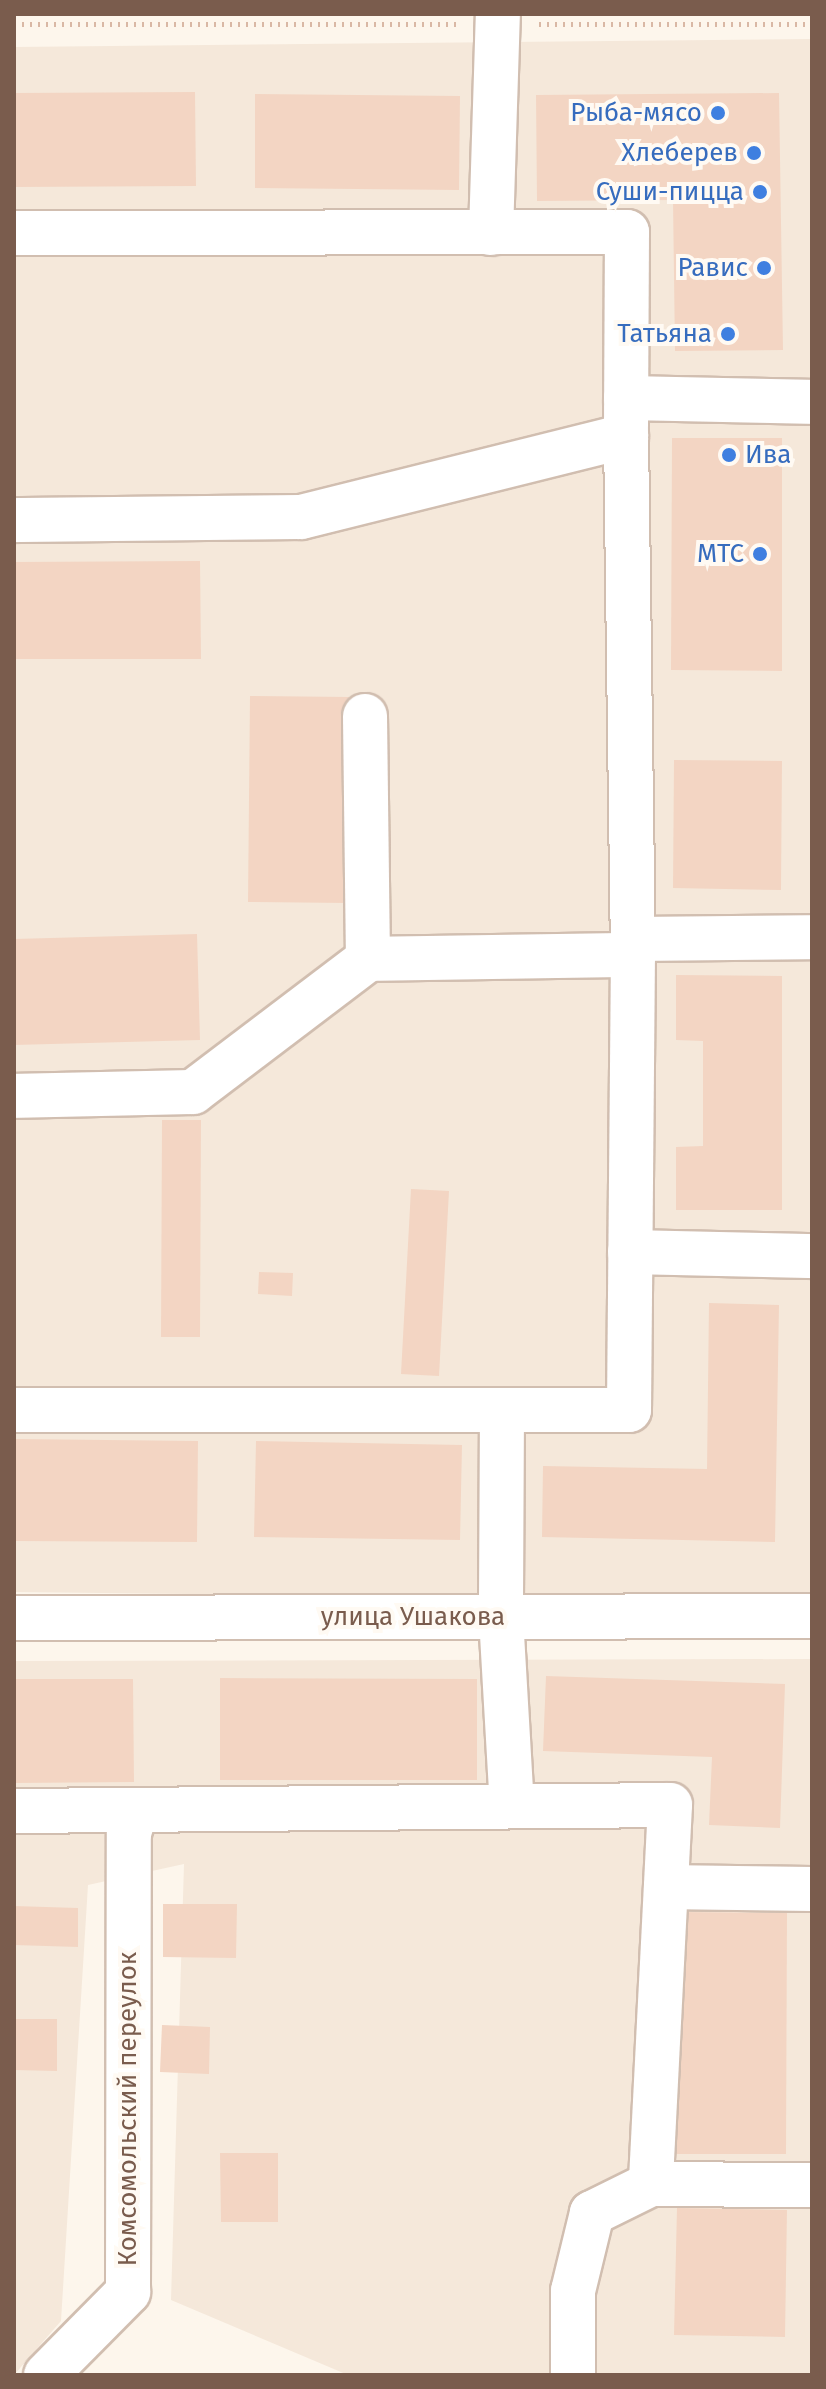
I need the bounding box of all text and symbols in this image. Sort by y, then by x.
place label: Рыба-мясо [570,97,702,129]
marker: Рыба-мясо [709,104,727,122]
place label: Хлеберев [621,137,738,169]
marker: Хлеберев [745,144,763,162]
place label: Суши-пицца [596,176,744,208]
marker: Суши-пицца [751,183,769,201]
place label: Равис [677,252,748,284]
marker: Равис [755,259,773,277]
place label: Татьяна [617,318,712,350]
marker: Татьяна [719,325,737,343]
place label: Ива [745,439,791,471]
marker: Ива [720,446,738,464]
place label: МТС [697,538,744,570]
marker: МТС [751,545,769,563]
street label: улица Ушакова [321,1601,505,1633]
street label: Комсомольский переулок [112,1952,144,2266]

